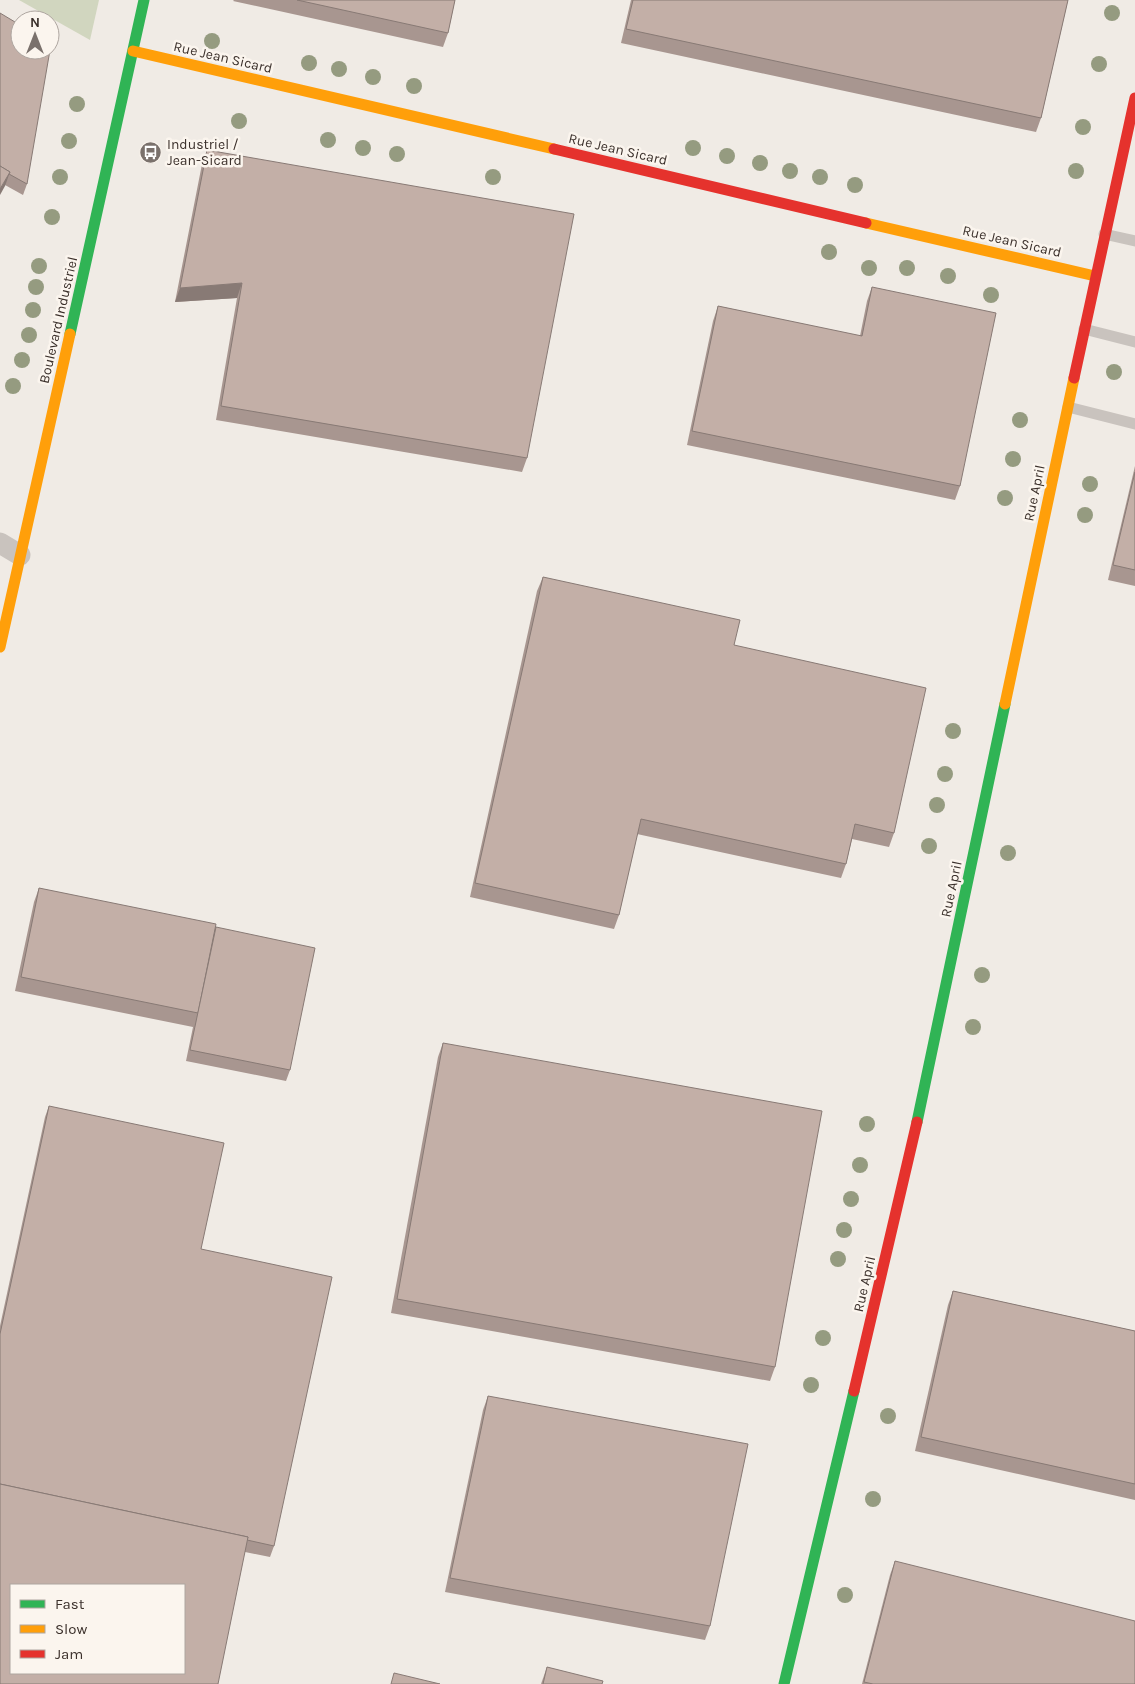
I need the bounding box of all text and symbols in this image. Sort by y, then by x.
north arrow [10,10,60,60]
text: N [30,14,40,31]
street label: Rue Jean Sicard [172,38,274,77]
street label: Rue Jean Sicard [567,130,669,169]
place label: Industriel / Jean-Sicard [167,136,242,169]
bus stop icon: Industriel / Jean-Sicard [139,140,163,164]
street label: Rue Jean Sicard [961,222,1063,261]
street label: Boulevard Industriel [36,255,81,385]
street label: Rue April [1020,463,1049,523]
street label: Rue April [937,859,966,919]
street label: Rue April [850,1254,879,1314]
legend [10,1584,185,1674]
text: Fast [55,1595,85,1613]
text: Slow [55,1620,87,1638]
text: Jam [55,1645,83,1663]

